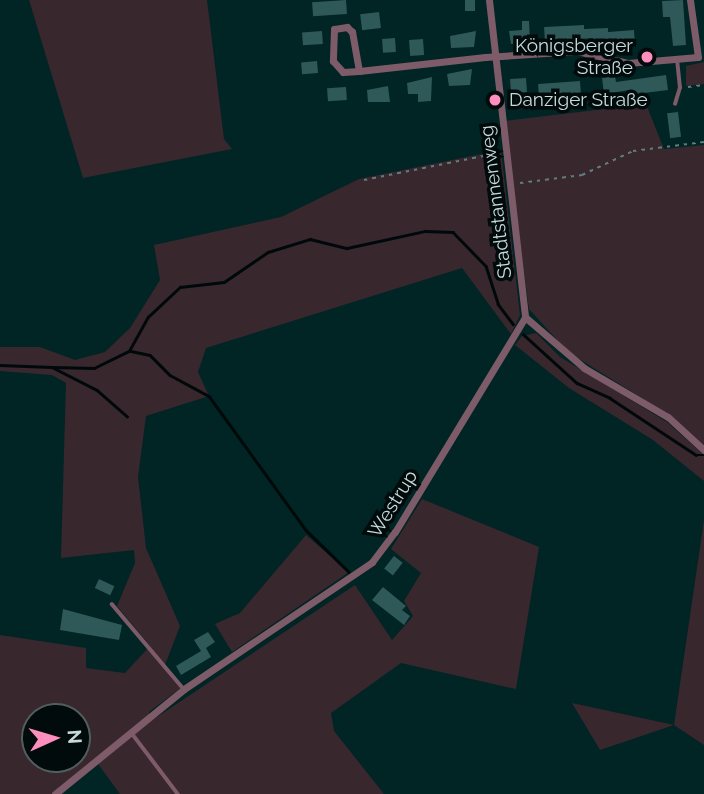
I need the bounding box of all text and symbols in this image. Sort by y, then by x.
place label: Königsberger Straße [515,35,633,79]
marker: Königsberger Straße [639,49,655,65]
place label: Danziger Straße [509,89,648,111]
marker: Danziger Straße [487,92,503,108]
street label: Stadtstannenweg [475,124,517,280]
street label: Westrup [363,466,423,542]
north arrow [21,703,91,773]
text: N [63,729,86,745]

